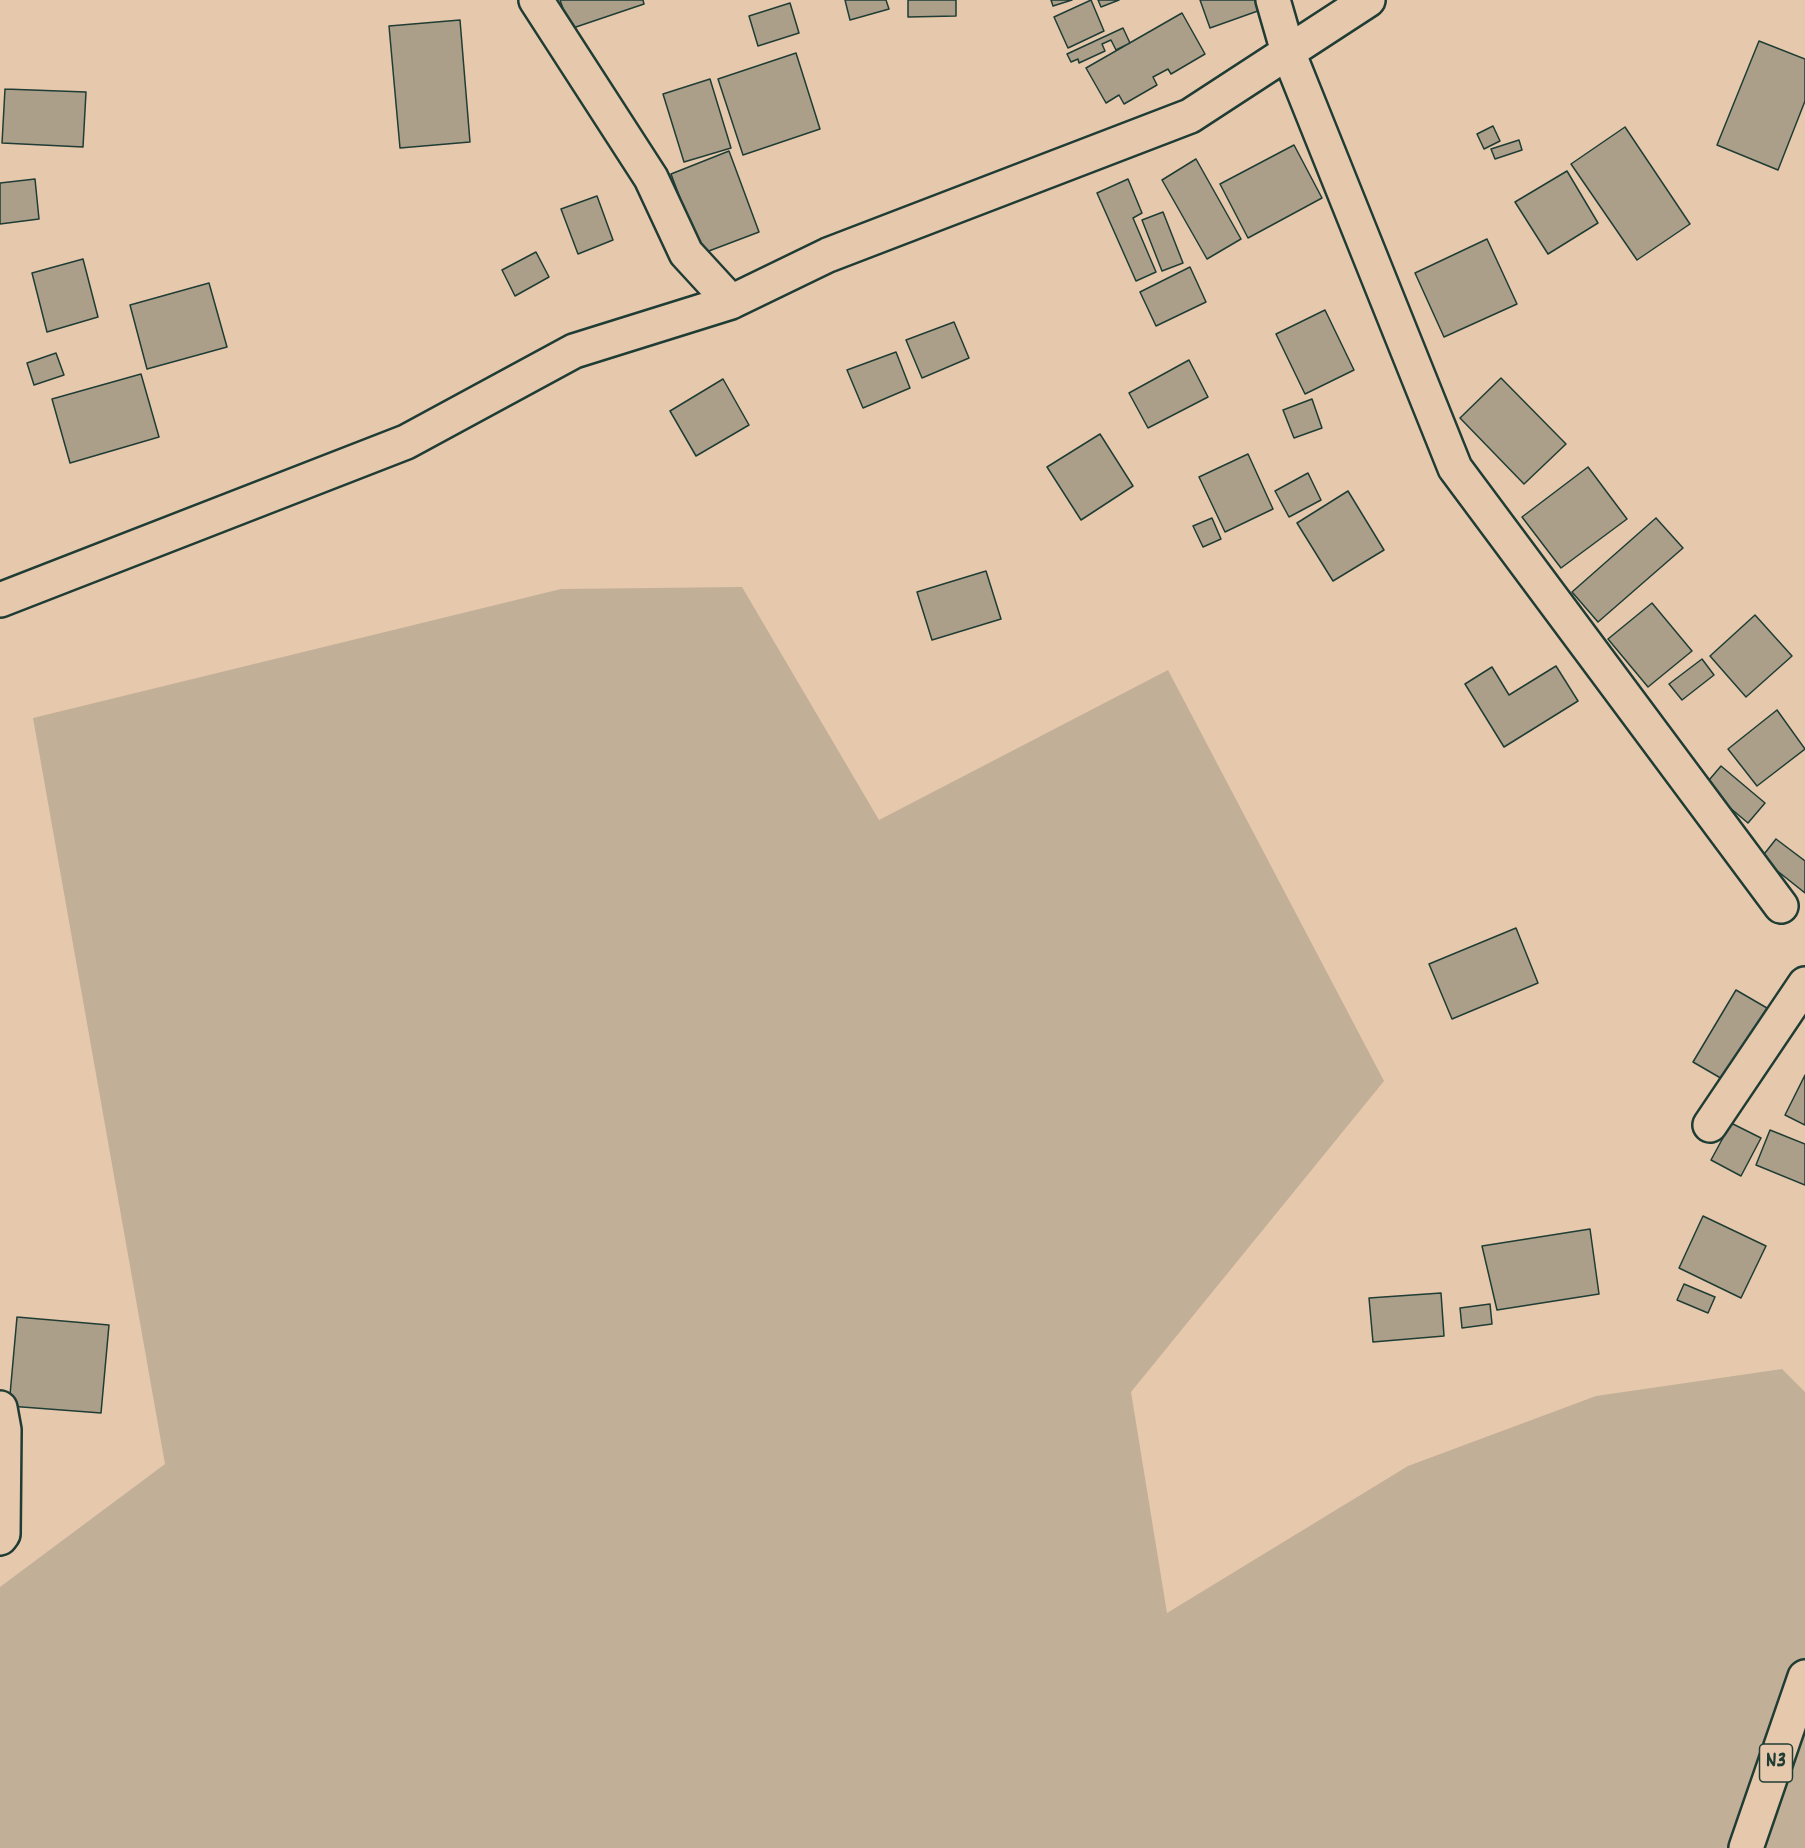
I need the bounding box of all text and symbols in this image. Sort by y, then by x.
road number: N3 [1760,1744,1792,1782]

